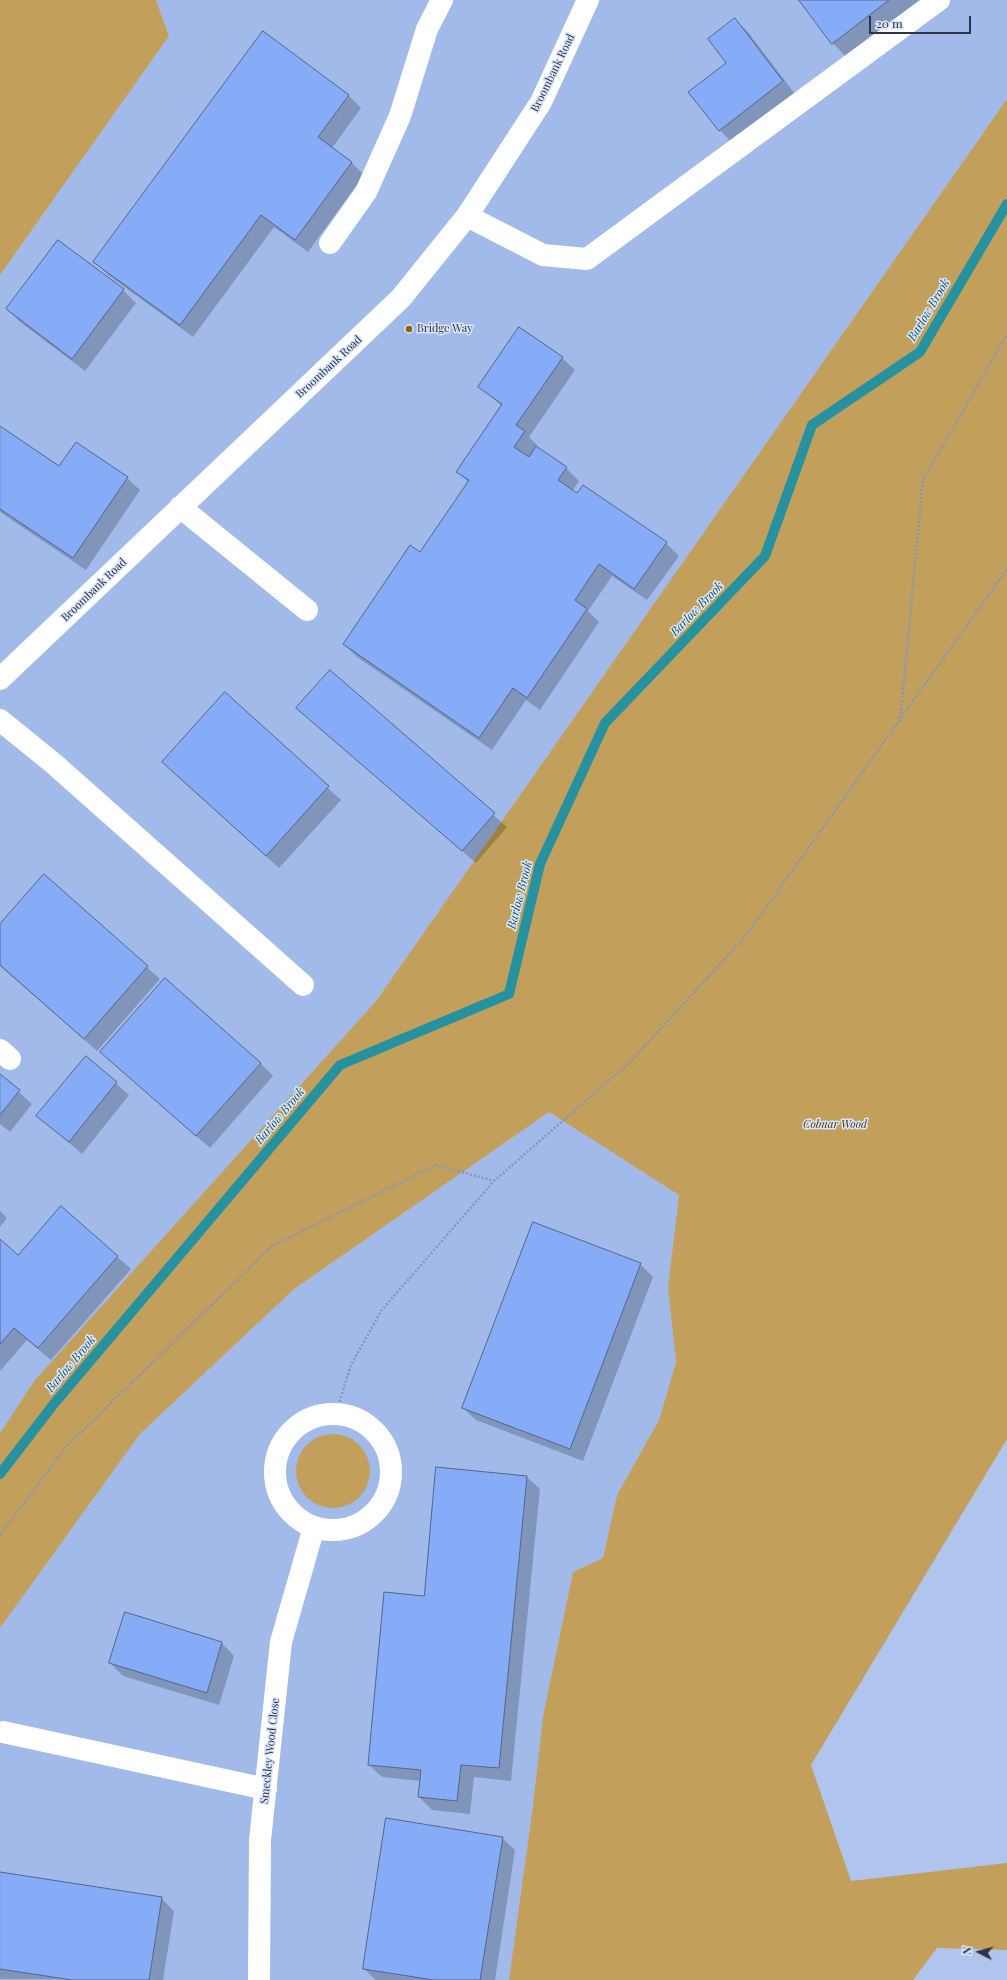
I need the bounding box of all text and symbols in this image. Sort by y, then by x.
scale bar [871,8,973,34]
text: 20 m [876,15,903,31]
street label: Broombank Road [528,32,578,114]
water label: Barlow Brook [905,276,953,344]
place label: Bridge Way [417,322,473,336]
marker: Bridge Way [404,324,414,334]
street label: Broombank Road [293,333,365,401]
street label: Broombank Road [59,556,129,624]
water label: Barlow Brook [668,579,726,639]
water label: Barlow Brook [505,859,535,931]
water label: Barlow Brook [252,1085,308,1147]
park label: Cobnar Wood [803,1118,867,1132]
water label: Barlow Brook [43,1333,99,1395]
street label: Smeckley Wood Close [258,1697,282,1805]
north arrow [959,1932,999,1972]
text: N [959,1946,974,1955]

